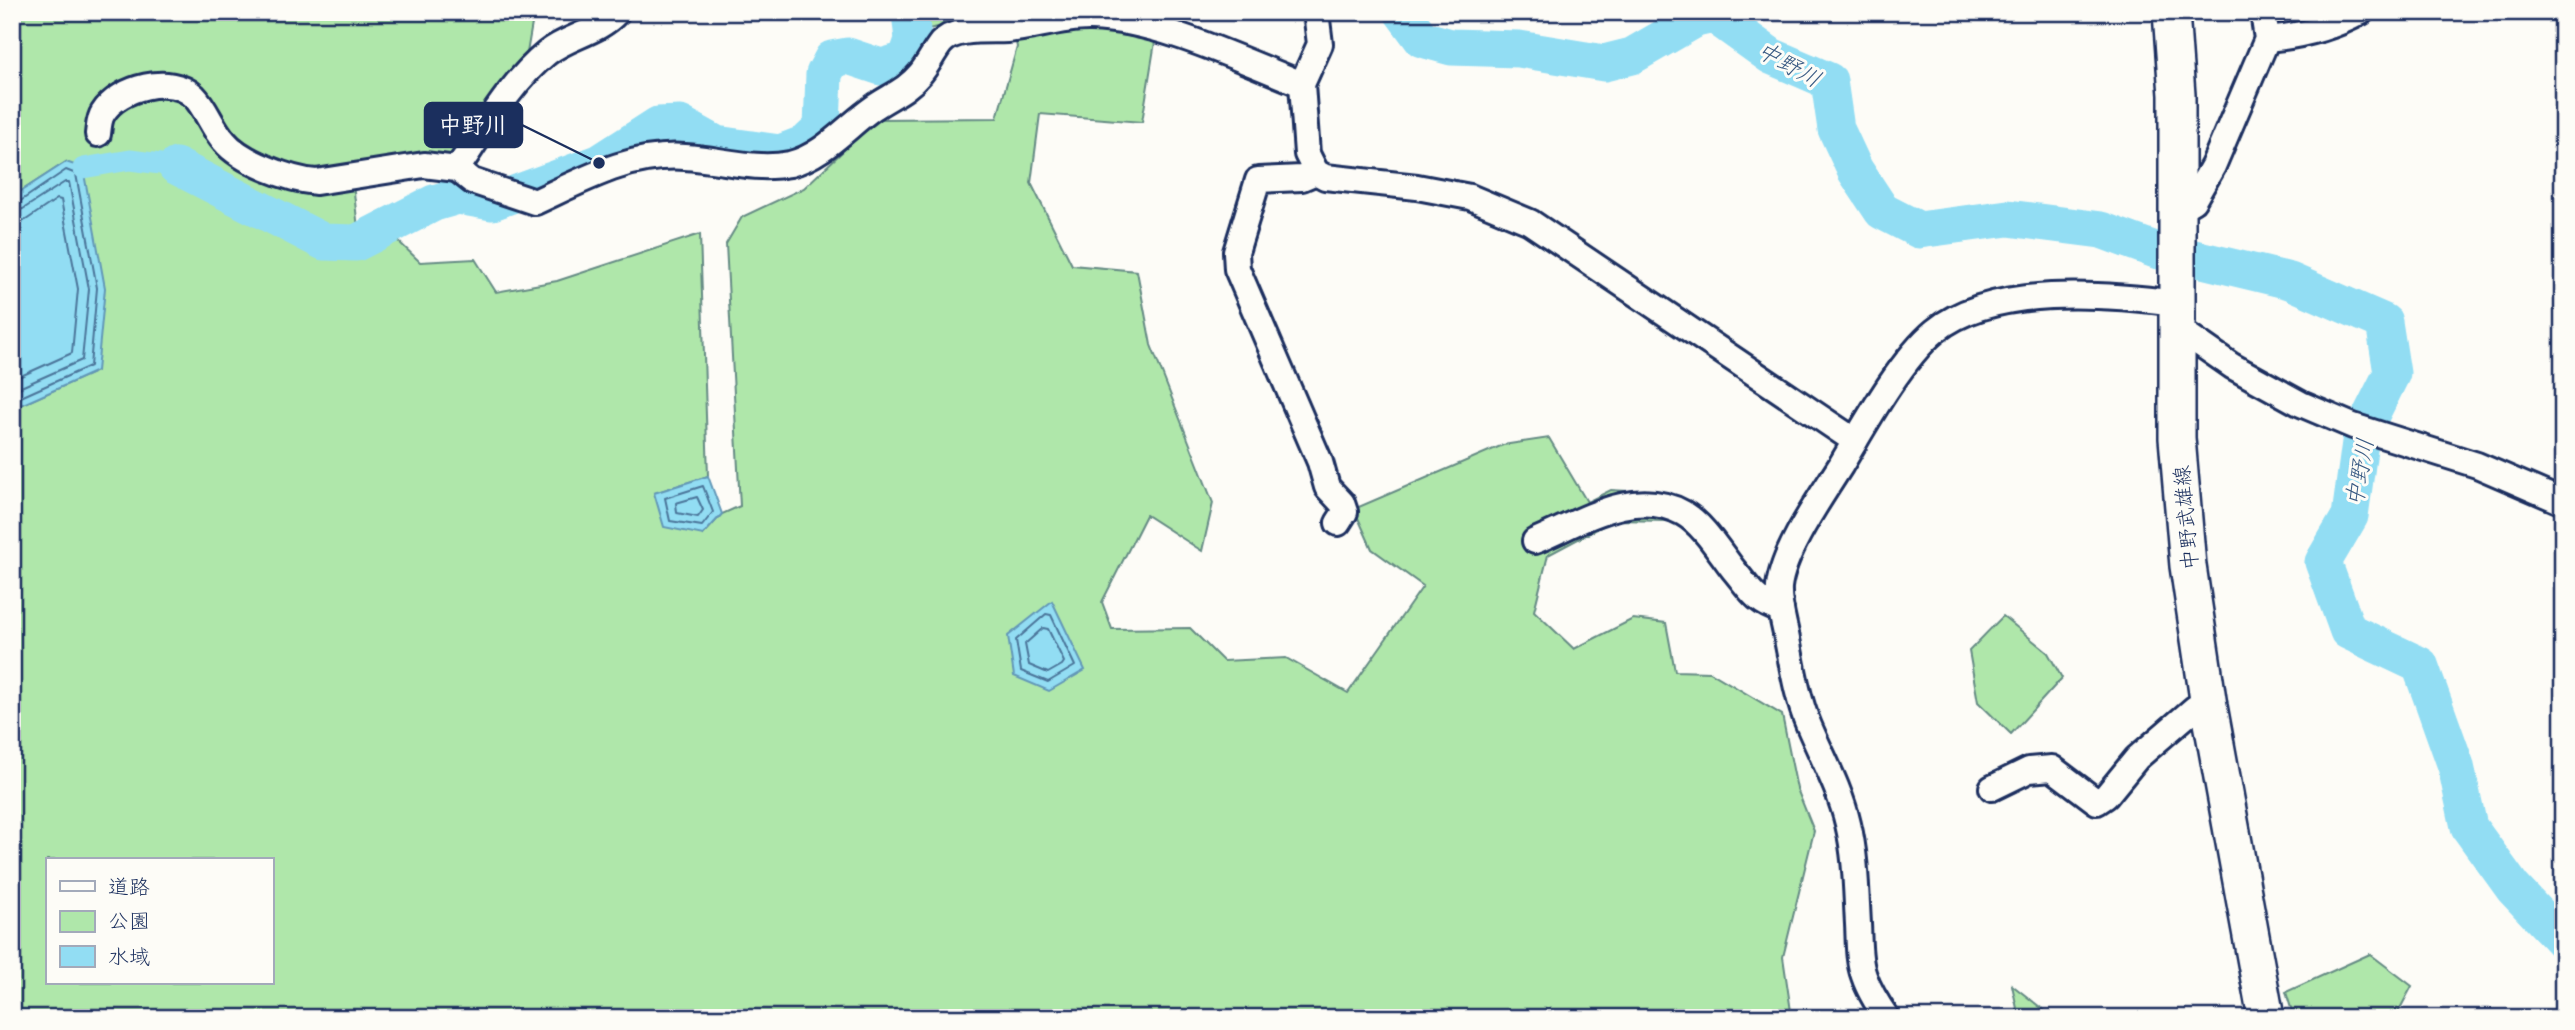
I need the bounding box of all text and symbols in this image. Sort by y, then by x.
water label: 中野川 [1751,31,1829,95]
callout: 中野川 [425,103,522,147]
text: 中野川 [439,106,508,141]
water label: 中野川 [2335,435,2381,509]
street label: 中野武雄線 [2163,464,2205,572]
legend [46,858,273,984]
text: 道路 [108,869,150,901]
text: 公園 [108,903,150,935]
text: 水域 [108,939,150,971]

